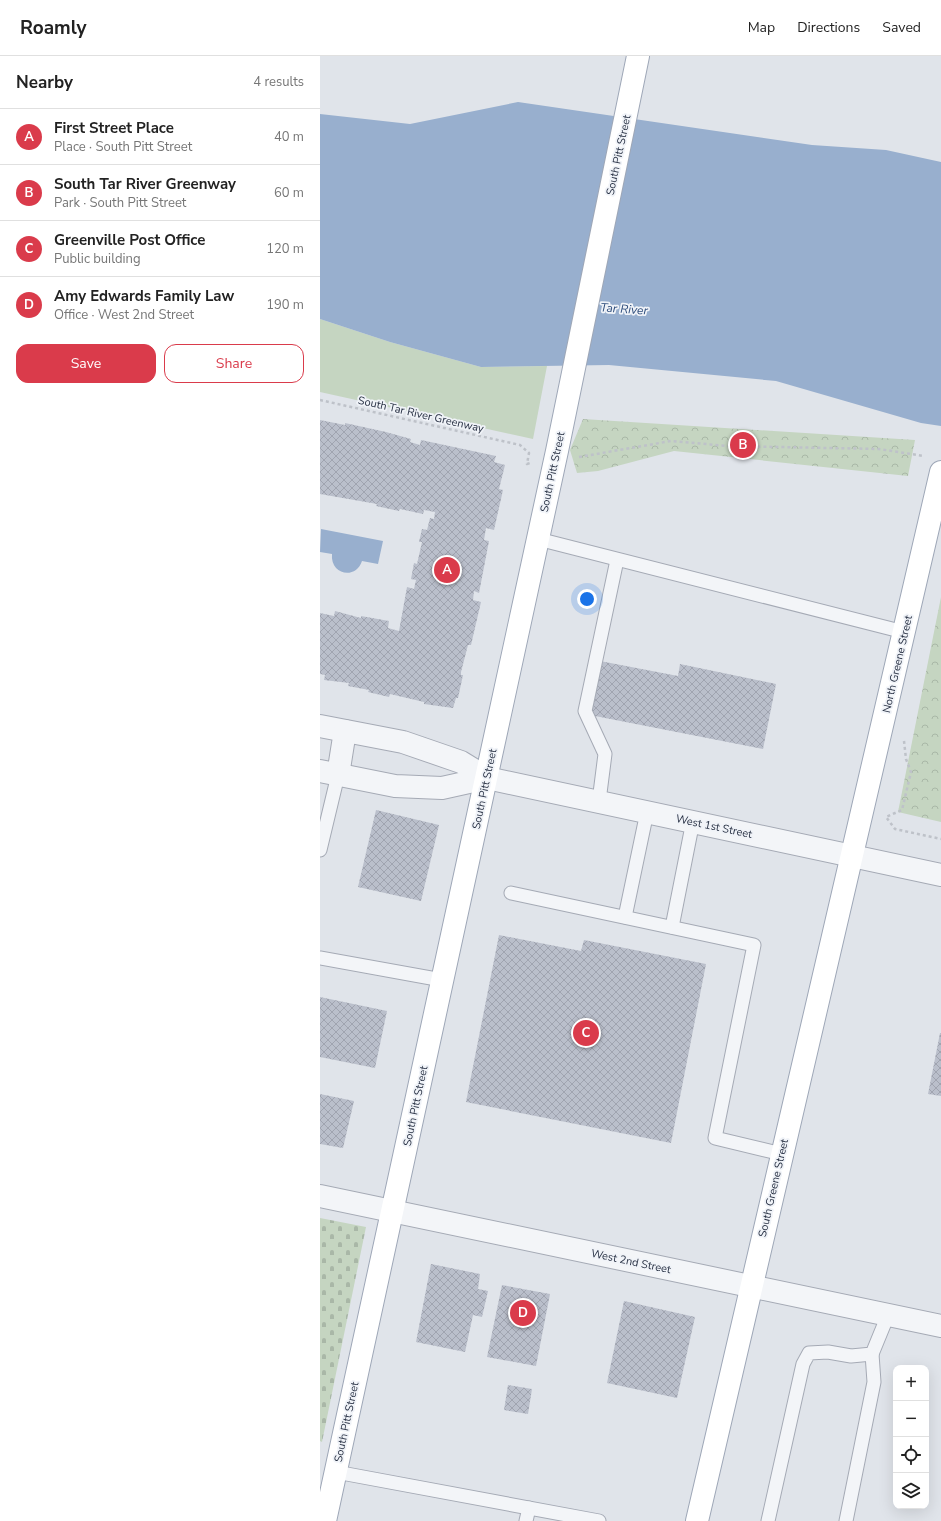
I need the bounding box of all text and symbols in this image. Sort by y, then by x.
text: Roamly [20,15,87,41]
text: Map [748,18,775,37]
text: Directions [797,18,860,37]
text: Saved [882,18,921,37]
text: Nearby [16,71,73,94]
text: 4 results [253,73,304,91]
street label: South Pitt Street [603,113,634,197]
text: First Street Place [54,118,174,138]
text: A [24,128,34,146]
text: 40 m [274,128,304,146]
text: Place · South Pitt Street [54,138,192,156]
text: South Tar River Greenway [54,174,236,194]
text: B [25,184,33,202]
text: 60 m [274,184,304,202]
text: Park · South Pitt Street [54,194,186,212]
text: Greenville Post Office [54,230,205,250]
text: C [25,240,33,258]
text: 120 m [266,240,304,258]
text: Public building [54,250,141,268]
text: Amy Edwards Family Law [54,286,234,306]
text: D [24,296,34,314]
text: 190 m [266,296,304,314]
water label: Tar River [600,299,649,319]
text: Office · West 2nd Street [54,306,194,324]
button: Save [16,344,156,383]
button: Share [164,344,304,383]
street label: South Tar River Greenway [356,393,486,436]
street label: South Pitt Street [537,430,568,514]
pin: B [730,430,756,460]
pin: A [434,555,460,585]
your location [577,589,597,609]
street label: North Greene Street [879,614,916,714]
street label: South Pitt Street [469,747,500,831]
street label: West 1st Street [674,811,754,842]
pin: C [573,1018,599,1048]
street label: South Pitt Street [400,1064,431,1148]
street label: South Greene Street [755,1137,792,1239]
street label: West 2nd Street [590,1246,672,1277]
pin: D [510,1298,536,1328]
map controls [893,1365,929,1509]
button: + [893,1365,929,1401]
street label: South Pitt Street [331,1380,362,1464]
button: − [893,1401,929,1437]
button: locate [893,1437,929,1473]
button: layers [893,1473,929,1509]

